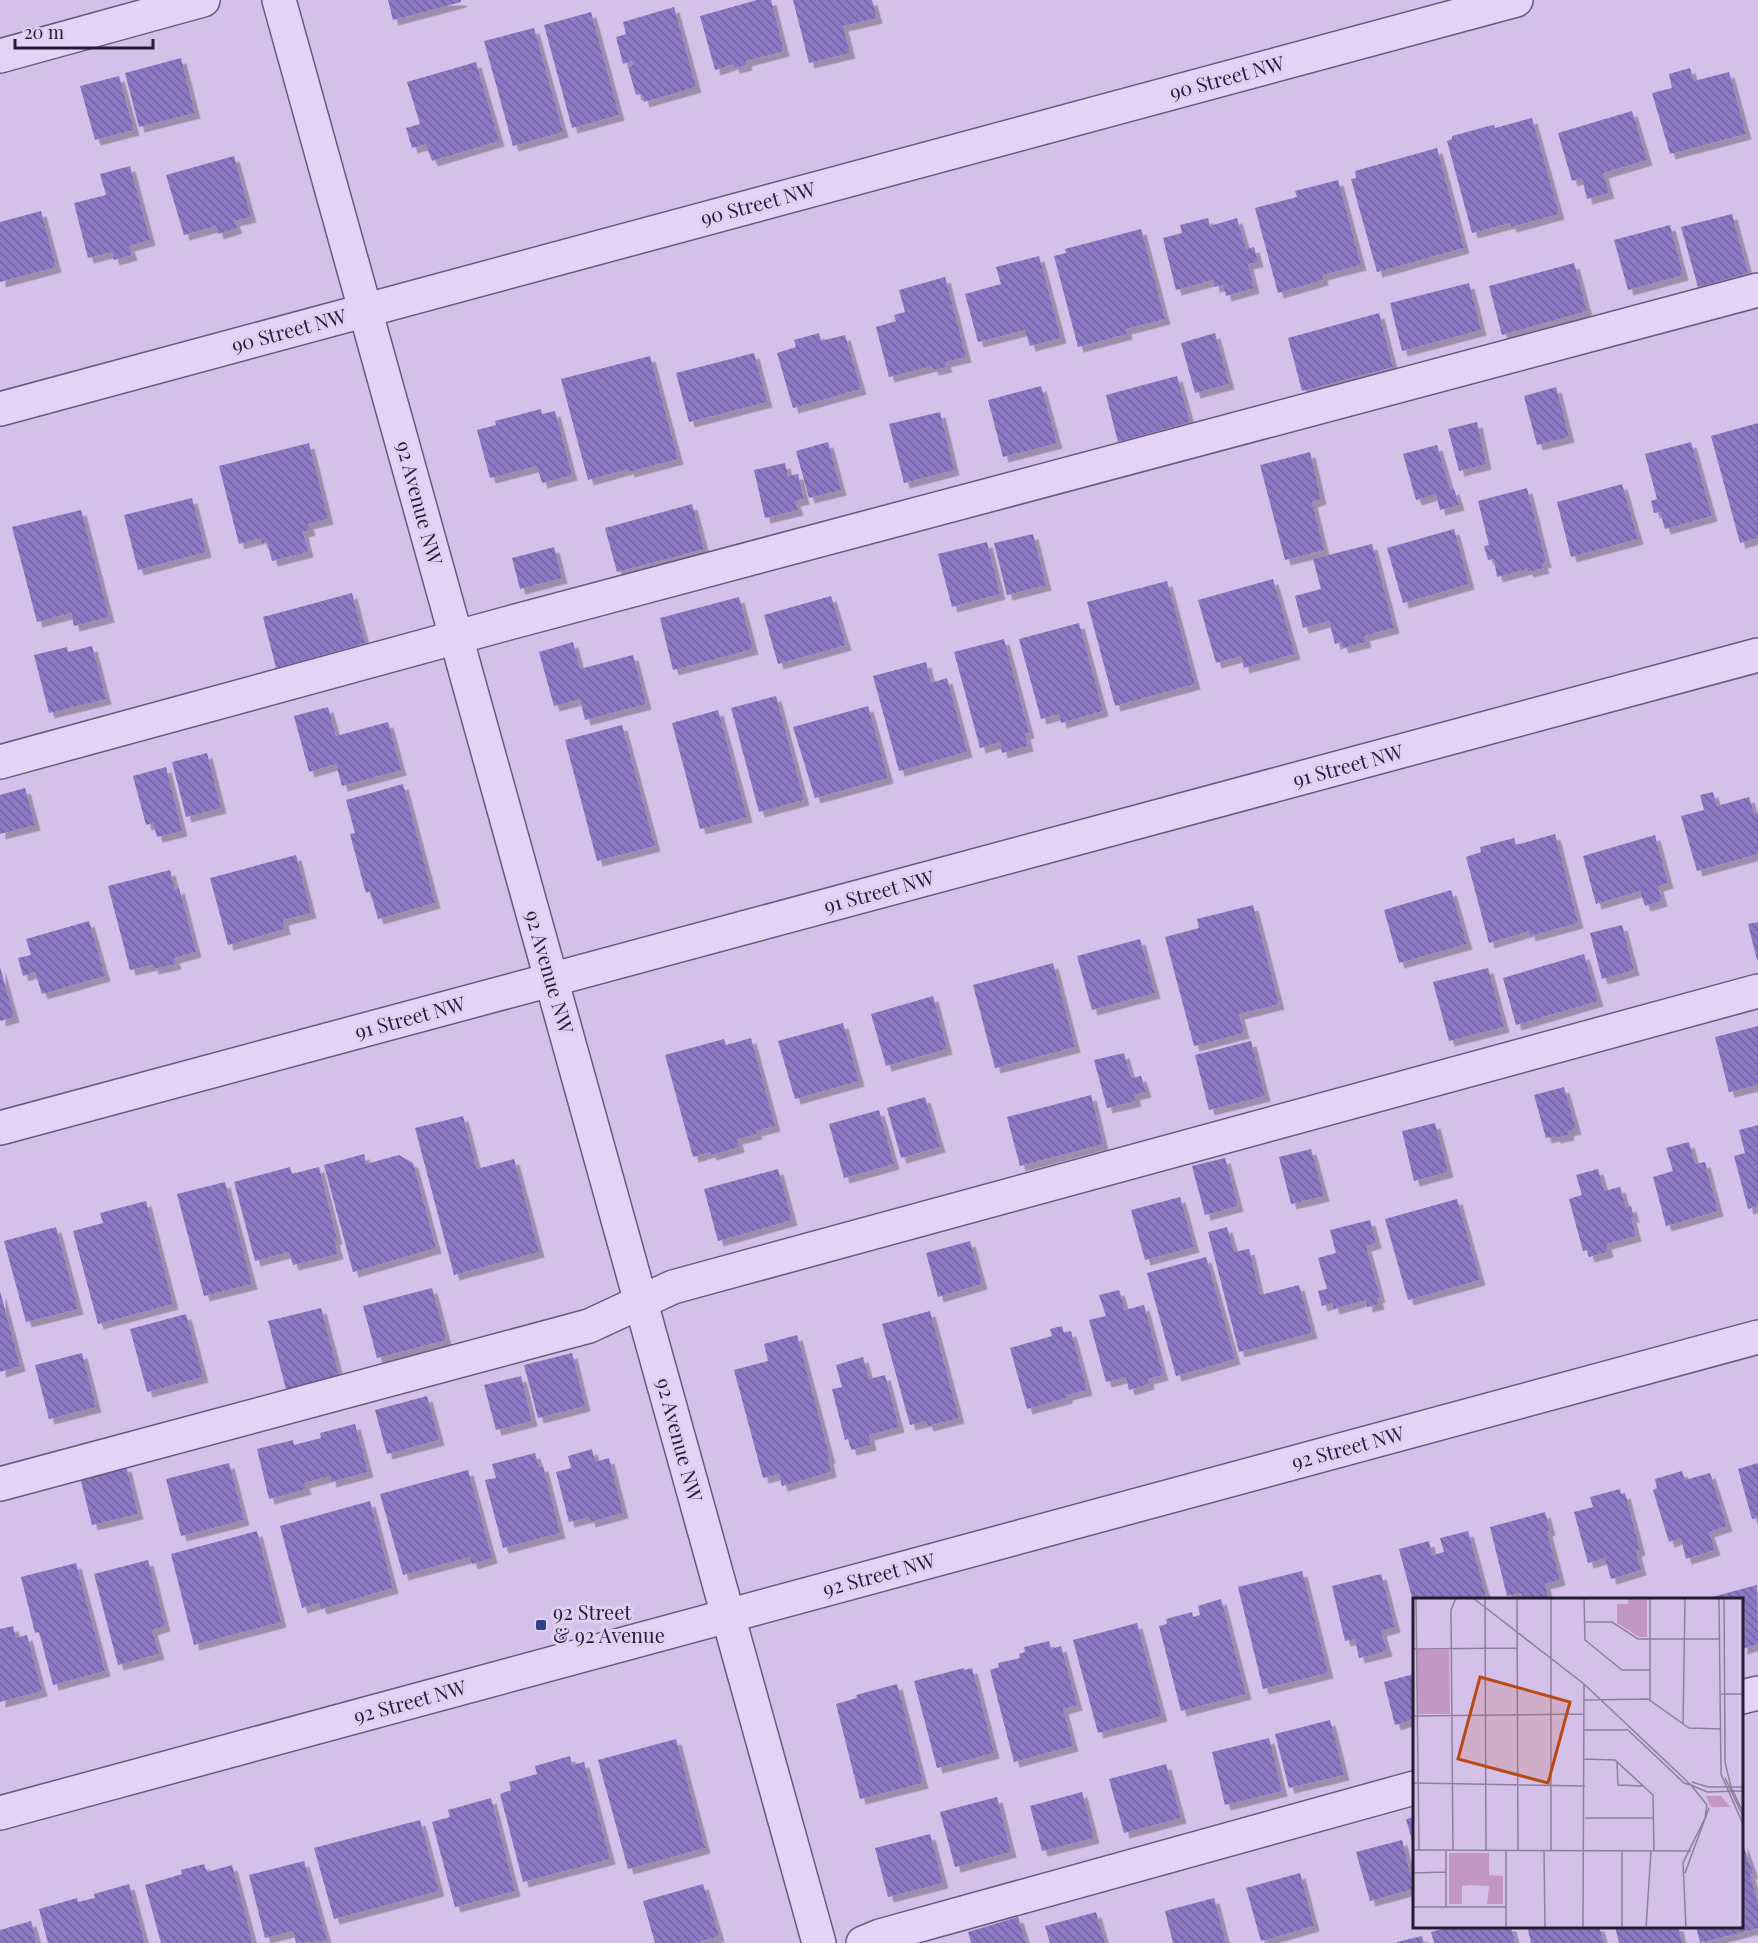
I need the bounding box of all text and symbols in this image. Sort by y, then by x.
scale bar [15,12,153,50]
text: 20 m [24,20,64,44]
street label: 90 Street NW [1166,48,1288,105]
street label: 90 Street NW [697,174,819,231]
street label: 90 Street NW [228,301,350,358]
street label: 92 Avenue NW [391,438,450,568]
street label: 91 Street NW [1289,737,1407,792]
street label: 91 Street NW [820,863,938,918]
street label: 92 Avenue NW [520,907,581,1037]
street label: 91 Street NW [351,989,469,1044]
street label: 92 Avenue NW [651,1375,710,1505]
street label: 92 Street NW [1288,1418,1408,1475]
street label: 92 Street NW [819,1545,939,1602]
place label: 92 Street & 92 Avenue [553,1598,665,1648]
inset map [1413,1598,1743,1928]
marker: 92 Street & 92 Avenue [534,1618,548,1632]
street label: 92 Street NW [350,1672,470,1729]

